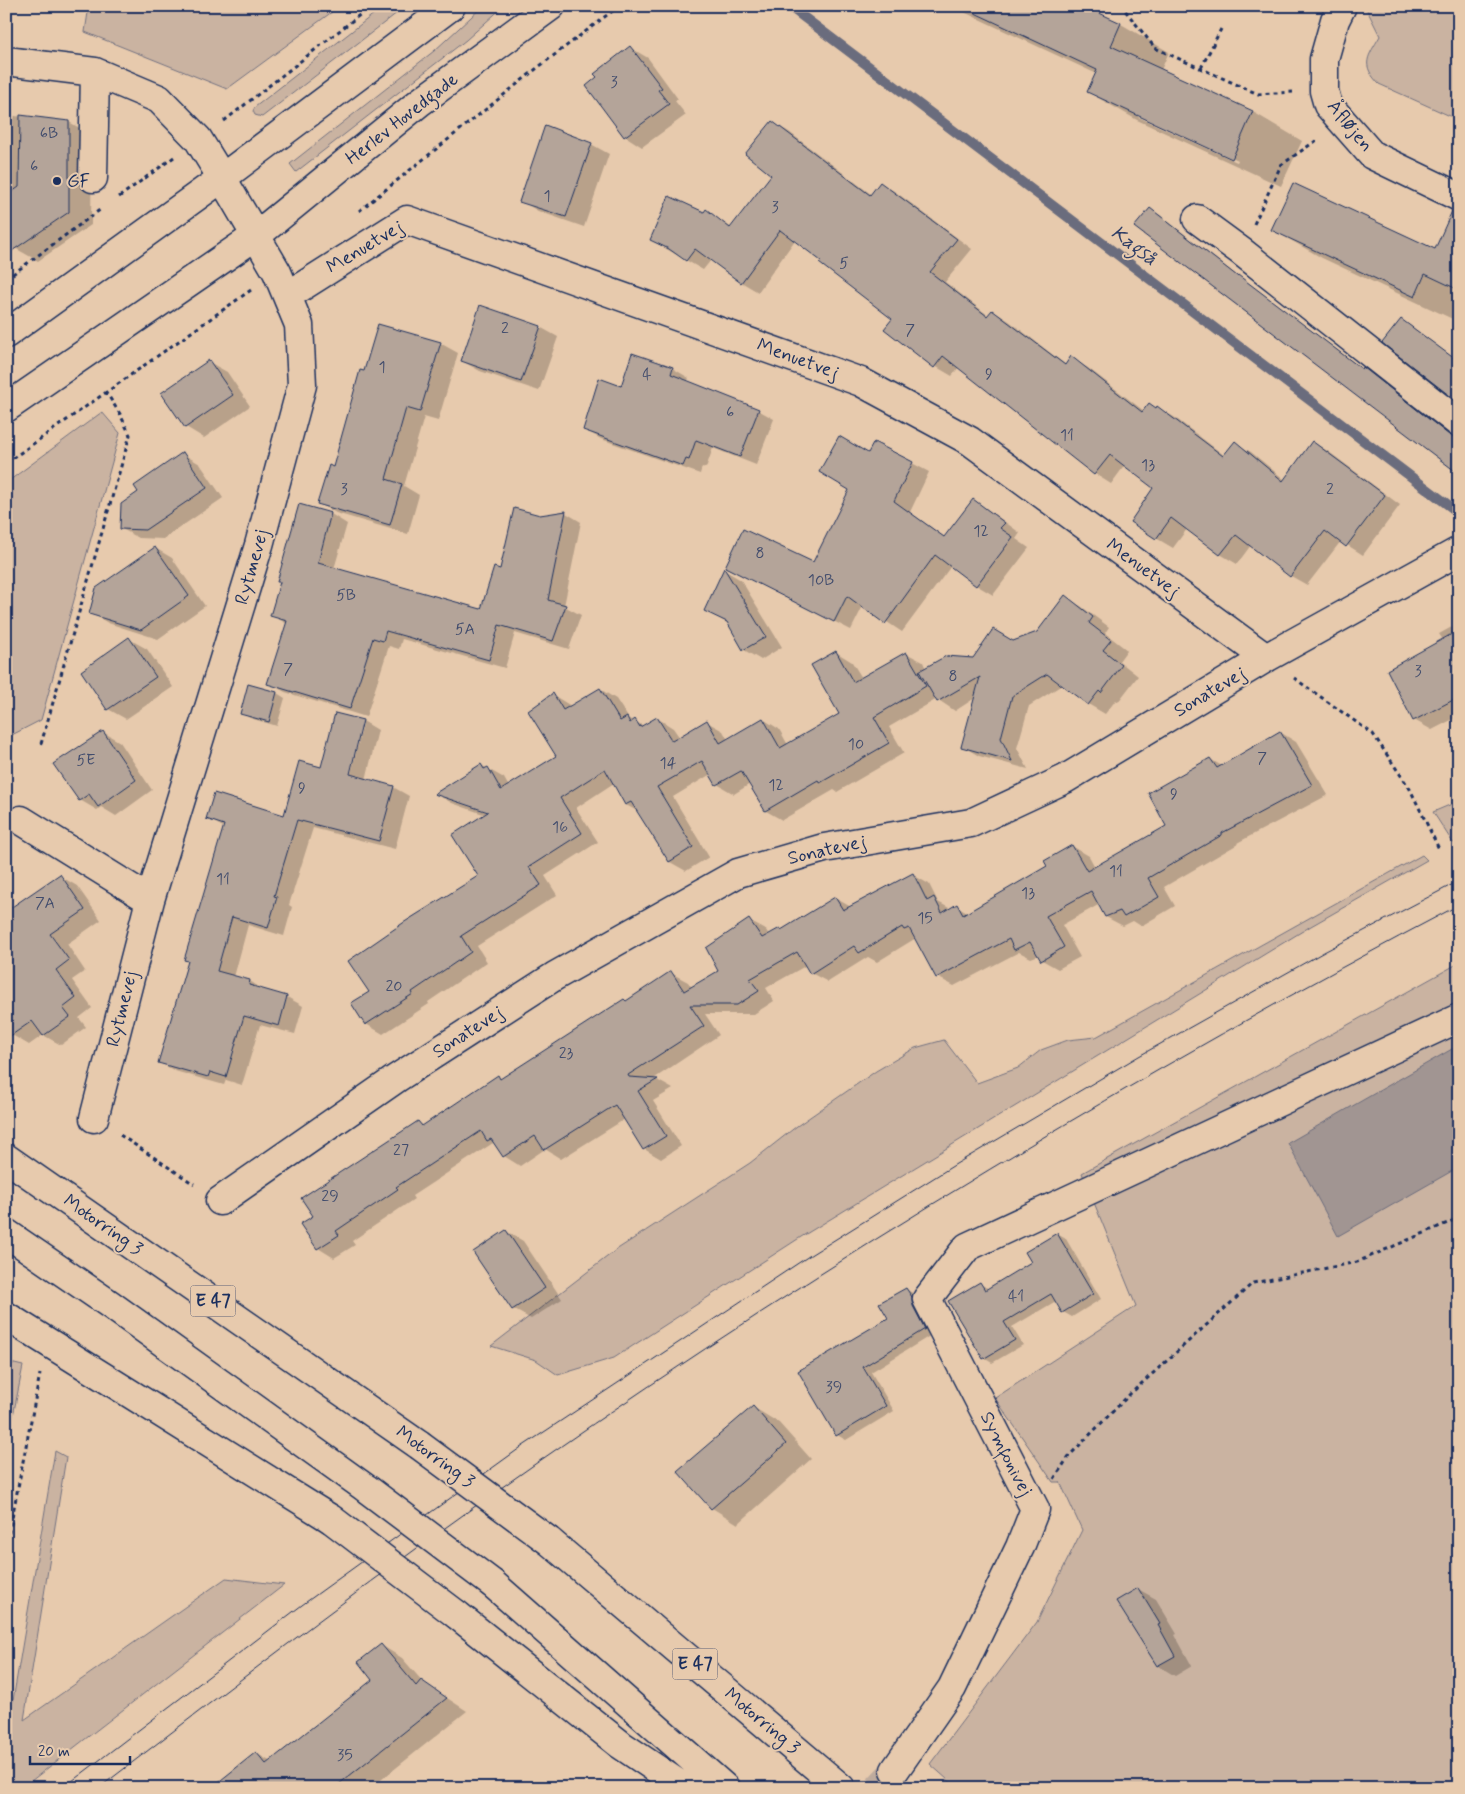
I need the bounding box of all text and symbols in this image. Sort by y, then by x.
street label: Herlev Hovedgade [341,67,465,173]
house number: 3 [610,72,618,93]
street label: Åfløjen [1321,94,1379,157]
house number: 6B [40,123,58,144]
house number: 6 [30,156,38,177]
place label: GF [67,169,90,194]
marker: GF [51,175,63,187]
house number: 1 [543,186,551,207]
house number: 3 [771,197,779,218]
street label: Menuetvej [322,214,409,281]
water label: Kagså [1104,220,1163,274]
house number: 5 [839,253,849,274]
house number: 2 [501,318,509,339]
house number: 7 [905,320,915,341]
street label: Menuetvej [753,333,843,386]
house number: 1 [378,357,386,378]
house number: 4 [642,364,652,385]
house number: 9 [985,364,993,385]
house number: 6 [726,402,734,423]
house number: 11 [1060,425,1074,446]
house number: 13 [1141,455,1155,476]
house number: 3 [340,479,348,500]
house number: 2 [1326,479,1334,500]
house number: 12 [973,521,989,542]
street label: Rytmevej [229,526,276,608]
street label: Menuetvej [1100,533,1185,604]
house number: 8 [755,543,765,564]
house number: 10B [808,570,834,591]
house number: 5B [336,585,356,606]
house number: 5A [455,619,475,640]
house number: 7 [283,659,293,680]
street label: Sonatevej [1169,661,1251,724]
house number: 3 [1414,661,1422,682]
house number: 8 [948,666,958,687]
house number: 10 [848,734,864,755]
house number: 7 [1257,748,1267,769]
house number: 5E [77,750,95,771]
house number: 14 [660,753,677,774]
house number: 12 [768,775,784,796]
house number: 9 [298,778,306,799]
house number: 9 [1170,784,1178,805]
house number: 16 [552,817,568,838]
street label: Sonatevej [785,829,869,872]
house number: 11 [1109,861,1123,882]
house number: 11 [216,869,230,890]
house number: 13 [1021,883,1035,904]
house number: 7A [35,893,55,914]
house number: 15 [917,908,933,929]
street label: Rytmevej [101,968,144,1050]
house number: 20 [386,976,403,997]
street label: Sonatevej [428,1000,509,1065]
house number: 23 [559,1043,574,1064]
house number: 27 [393,1140,409,1161]
house number: 29 [321,1186,339,1207]
street label: Motorring 3 [57,1188,148,1263]
road number: E 47 [190,1285,236,1316]
house number: 41 [1008,1286,1024,1307]
house number: 39 [826,1377,842,1398]
street label: Symfonivej [971,1407,1038,1502]
street label: Motorring 3 [389,1420,480,1496]
road number: E 47 [672,1648,718,1680]
street label: Motorring 3 [718,1682,805,1762]
scale bar [30,1734,130,1766]
text: 20 m [38,1742,70,1762]
house number: 35 [337,1745,353,1766]

